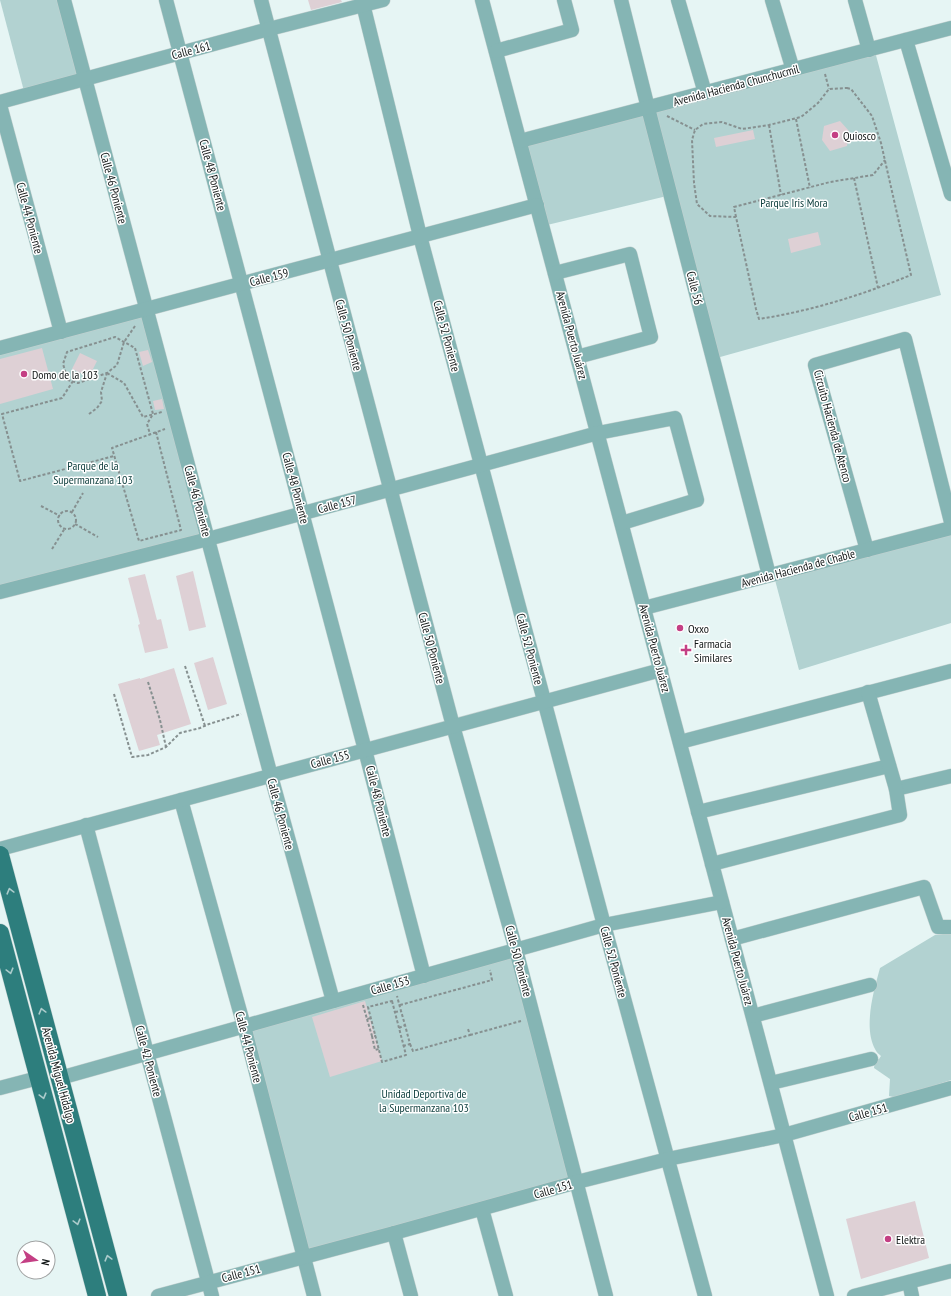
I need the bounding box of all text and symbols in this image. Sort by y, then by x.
street label: Calle 161 [170,38,212,62]
street label: Avenida Hacienda Chunchucmil [671,61,801,109]
place label: Quiosco [843,128,876,143]
marker: Quiosco [830,130,840,140]
street label: Calle 48 Poniente [196,138,230,212]
street label: Calle 46 Poniente [97,151,131,225]
street label: Calle 44 Poniente [13,181,47,255]
park label: Parque Iris Mora [760,195,828,210]
street label: Calle 159 [248,265,290,289]
street label: Calle 56 [684,270,706,306]
street label: Avenida Puerto Juárez [553,289,591,381]
street label: Calle 50 Poniente [332,298,366,372]
street label: Calle 52 Poniente [430,299,464,373]
place label: Domo de la 103 [32,367,98,382]
street label: Circuito Hacienda de Atenco [811,368,855,484]
marker: Domo de la 103 [19,369,29,379]
street label: Calle 48 Poniente [279,451,313,525]
park label: Parque de la Supermanzana 103 [53,458,133,487]
street label: Calle 46 Poniente [181,464,215,538]
street label: Calle 157 [316,492,358,516]
street label: Avenida Hacienda de Chable [739,546,857,590]
street label: Avenida Puerto Juárez [636,602,674,694]
street label: Calle 50 Poniente [415,611,449,685]
street label: Calle 52 Poniente [513,612,547,686]
place label: Oxxo [688,621,709,636]
marker: Oxxo [675,623,685,633]
place label: Farmacia Similares [694,636,732,665]
marker: Farmacia Similares [681,645,691,655]
street label: Calle 155 [309,747,351,771]
street label: Calle 48 Poniente [363,764,395,838]
street label: Calle 46 Poniente [264,777,298,851]
one-way arrow [6,888,15,895]
street label: Avenida Puerto Juárez [719,915,757,1007]
street label: Calle 50 Poniente [502,924,536,998]
street label: Calle 52 Poniente [597,925,631,999]
one-way arrow [5,967,14,974]
street label: Calle 153 [369,972,411,998]
one-way arrow [38,1008,47,1015]
street label: Calle 44 Poniente [232,1010,266,1084]
street label: Calle 42 Poniente [132,1024,166,1098]
street label: Avenida Miguel Hidalgo [39,1026,79,1124]
park label: Unidad Deportiva de la Supermanzana 103 [379,1086,469,1115]
one-way arrow [38,1092,47,1099]
street label: Calle 151 [847,1099,889,1125]
street label: Calle 151 [532,1176,574,1202]
one-way arrow [72,1218,81,1225]
place label: Elektra [896,1232,925,1247]
marker: Elektra [883,1234,893,1244]
north arrow [16,1240,56,1280]
one-way arrow [104,1255,113,1262]
text: N [38,1258,53,1267]
street label: Calle 151 [220,1261,262,1285]

